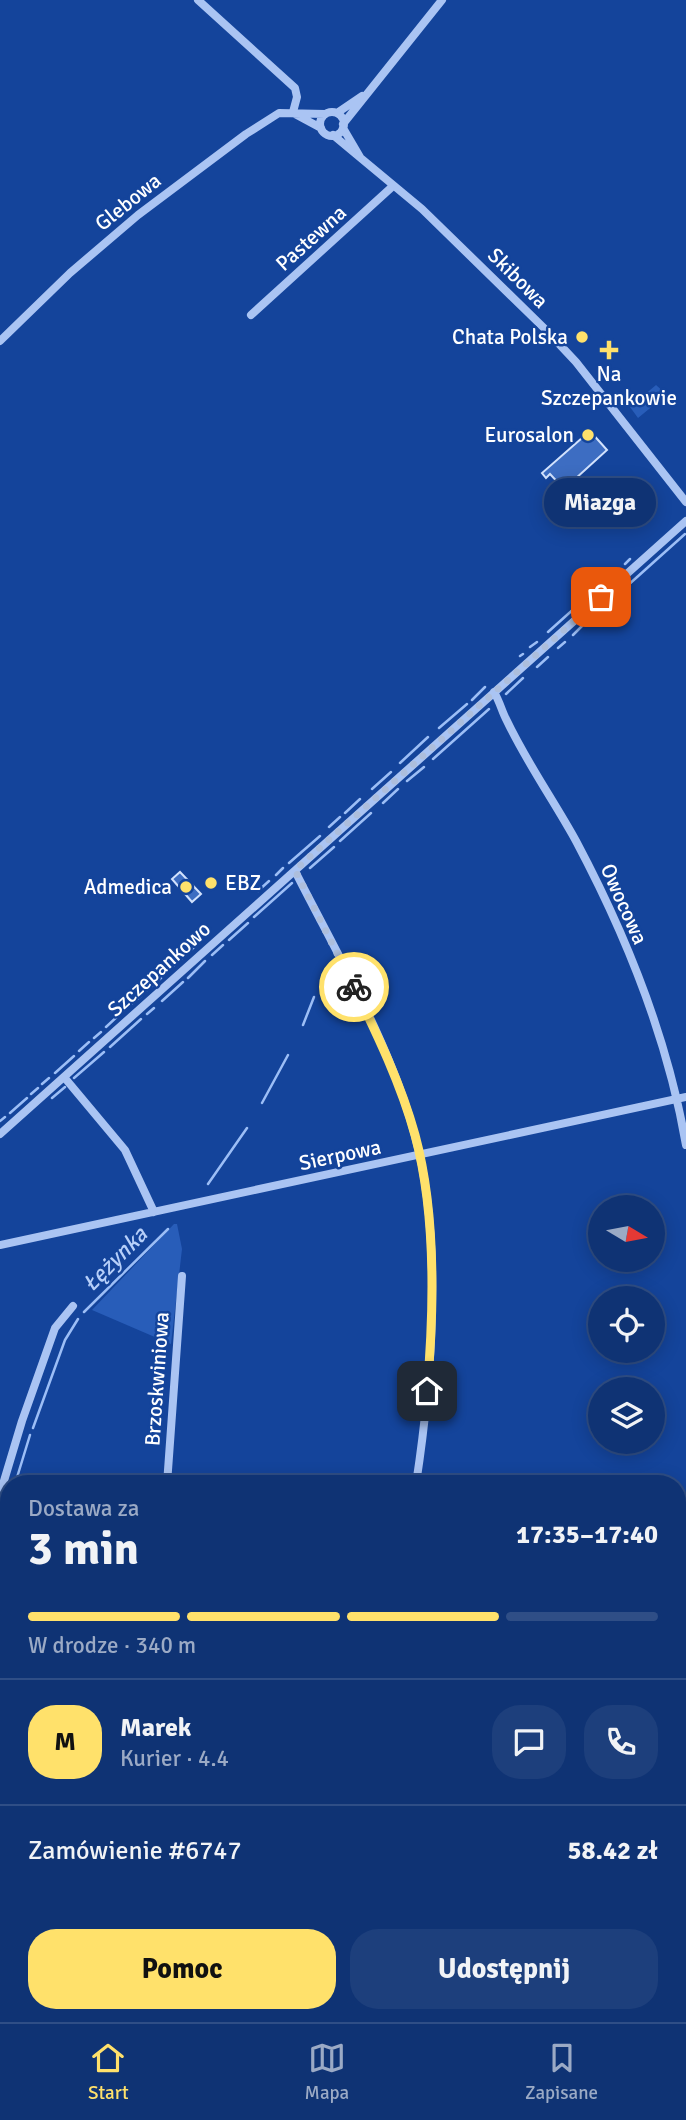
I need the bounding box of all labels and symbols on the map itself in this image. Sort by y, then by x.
street label: Glebowa [90,168,166,236]
street label: Pastewna [270,200,352,276]
street label: Skibowa [482,242,554,314]
place label: Chata Polska [452,324,568,350]
marker: Chata Polska [574,329,590,345]
marker: Na Szczepankowie [601,342,617,358]
place label: Na Szczepankowie [541,361,677,411]
place label: Eurosalon [484,422,574,448]
marker: Eurosalon [580,427,596,443]
callout: Miazga [545,478,657,527]
pin [571,567,631,627]
street label: Owocowa [595,860,653,948]
place label: EBZ [225,870,261,896]
place label: Admedica [84,874,172,900]
marker: EBZ [203,875,219,891]
marker: Admedica [178,879,194,895]
street label: Szczepankowo [102,916,216,1022]
courier [319,952,389,1022]
street label: Sierpowa [297,1134,383,1176]
north arrow [588,1195,665,1272]
water label: Łężynka [77,1220,154,1297]
street label: Brzoskwiniowa [139,1311,175,1447]
pin [397,1361,457,1421]

